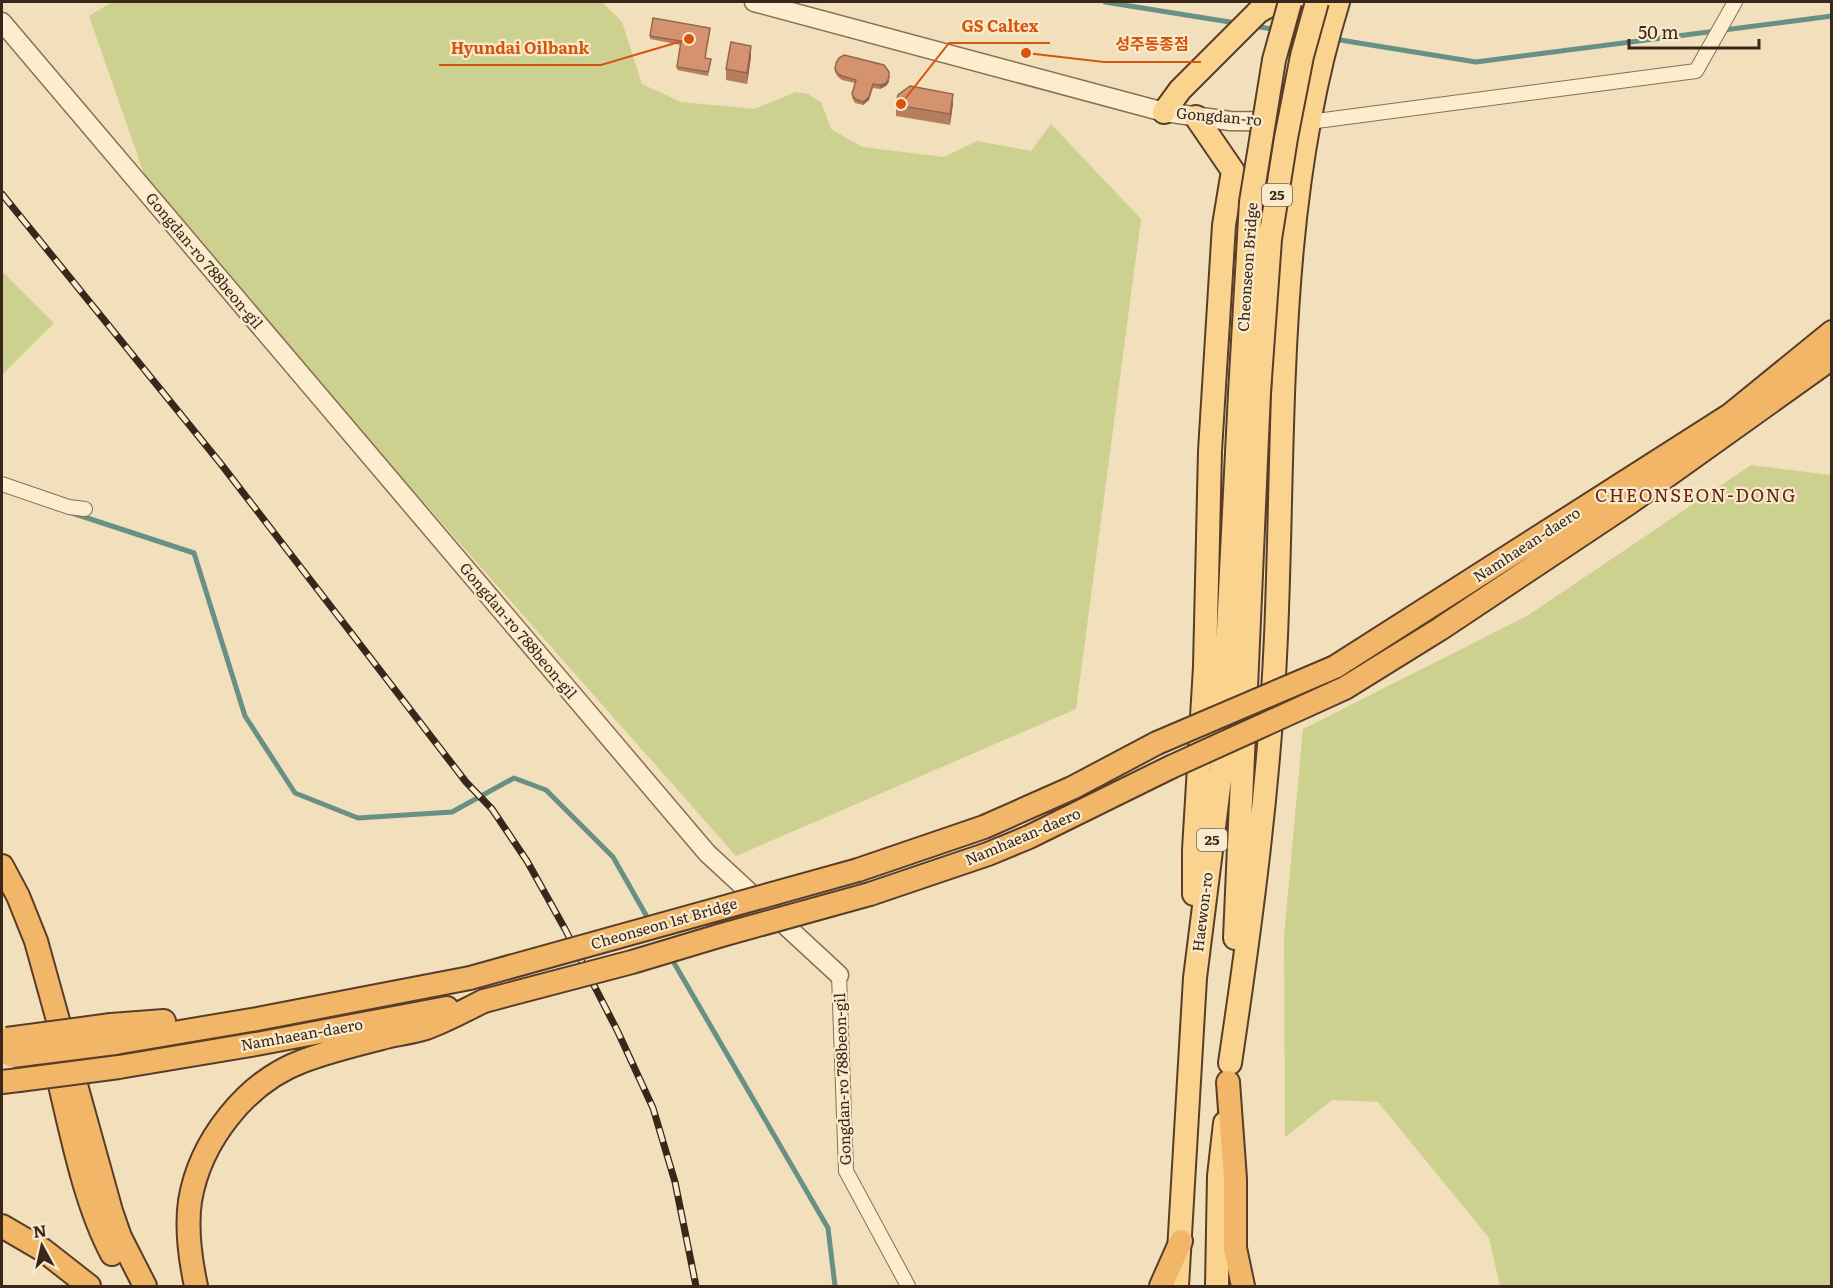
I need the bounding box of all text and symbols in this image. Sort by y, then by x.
callout: GS Caltex [949,9,1050,43]
scale bar [1629,12,1760,50]
text: GS Caltex [962,13,1039,37]
text: 50 m [1638,18,1679,45]
callout: 성주동종점 [1104,28,1201,62]
callout: Hyundai Oilbank [439,31,601,65]
text: 성주동종점 [1115,31,1189,55]
text: Hyundai Oilbank [451,35,590,59]
street label: Gongdan-ro [1175,100,1263,131]
road number: 25 [1262,184,1292,206]
street label: Gongdan-ro 788beon-gil [141,187,269,333]
street label: Cheonseon Bridge [1231,201,1263,332]
district label: CHEONSEON-DONG [1595,481,1797,508]
street label: Namhaean-daero [1468,500,1584,587]
street label: Gongdan-ro 788beon-gil [455,557,583,703]
street label: Namhaean-daero [961,801,1084,870]
road number: 25 [1197,829,1227,851]
street label: Haewon-ro [1185,870,1218,953]
street label: Cheonseon 1st Bridge [588,891,740,954]
street label: Gongdan-ro 788beon-gil [827,993,856,1166]
street label: Namhaean-daero [239,1011,365,1056]
north arrow [12,1216,72,1276]
text: N [31,1217,48,1243]

